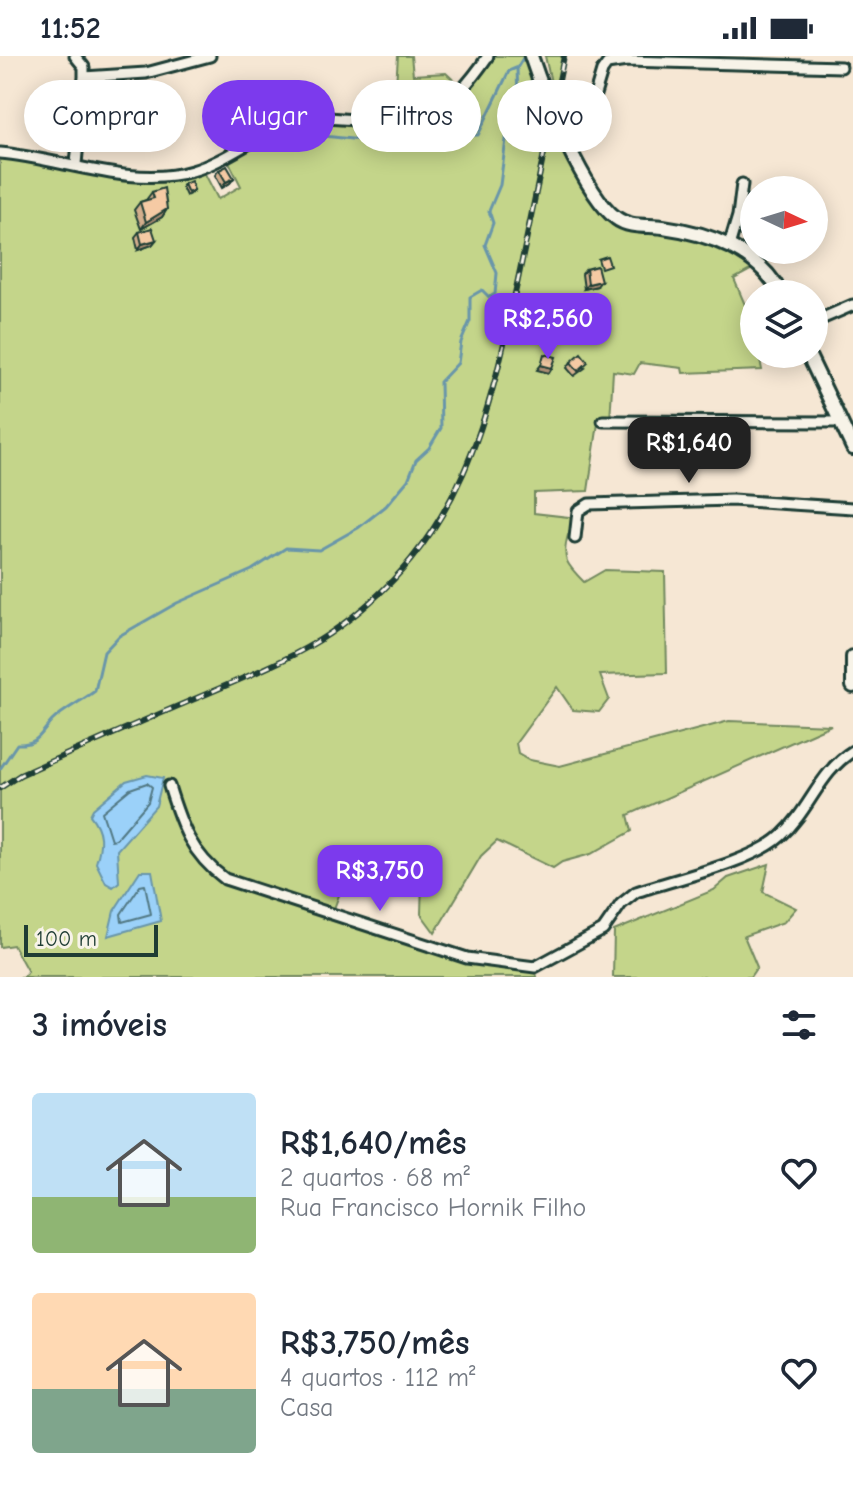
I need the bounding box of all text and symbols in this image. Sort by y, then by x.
text: 11:52 [40,11,101,46]
chip: Comprar [24,80,186,152]
chip: Alugar [202,80,335,152]
chip: Filtros [351,80,481,152]
chip: Novo [497,80,612,152]
north arrow [740,176,828,264]
map controls [740,176,828,368]
button: layers [740,280,828,368]
pin: R$2,560 [474,293,622,361]
text: R$2,560 [502,304,594,334]
pin: R$1,640 [615,417,763,485]
text: R$1,640 [646,428,732,458]
pin: R$3,750 [306,845,454,913]
text: R$3,750 [336,856,424,886]
scale bar [24,921,158,957]
text: 100 m [36,926,97,952]
icon: filters [777,1003,821,1047]
text: 3 imóveis [32,1005,167,1045]
text: R$1,640/mês [280,1123,466,1163]
icon: home [96,1125,192,1221]
icon: heart [777,1151,821,1195]
text: 2 quartos · 68 m² [280,1163,470,1193]
text: Rua Francisco Hornik Filho [280,1193,586,1223]
text: R$3,750/mês [280,1323,469,1363]
icon: home [96,1325,192,1421]
icon: heart [777,1351,821,1395]
text: 4 quartos · 112 m² [280,1363,476,1393]
text: Casa [280,1393,334,1423]

